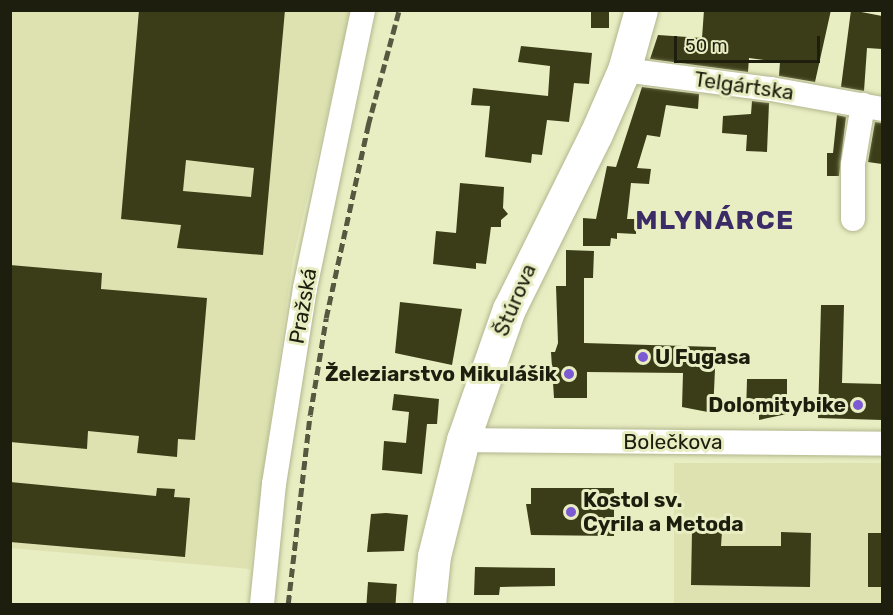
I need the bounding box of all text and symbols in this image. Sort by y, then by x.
scale bar [677,24,822,62]
text: 50 m [685,35,728,57]
street label: Telgártska [693,67,795,105]
district label: MLYNÁRCE [635,205,795,237]
street label: Štúrova [489,260,541,340]
street label: Pražská [284,266,322,346]
place label: U Fugasa [655,344,751,370]
marker: U Fugasa [636,350,650,364]
place label: Železiarstvo Mikulášik [325,361,557,387]
marker: Železiarstvo Mikulášik [562,367,576,381]
place label: Dolomitybike [708,392,846,418]
marker: Dolomitybike [851,398,865,412]
street label: Bolečkova [623,429,723,455]
place label: Kostol sv. Cyrila a Metoda [583,487,744,537]
marker: Kostol sv. Cyrila a Metoda [564,505,578,519]

